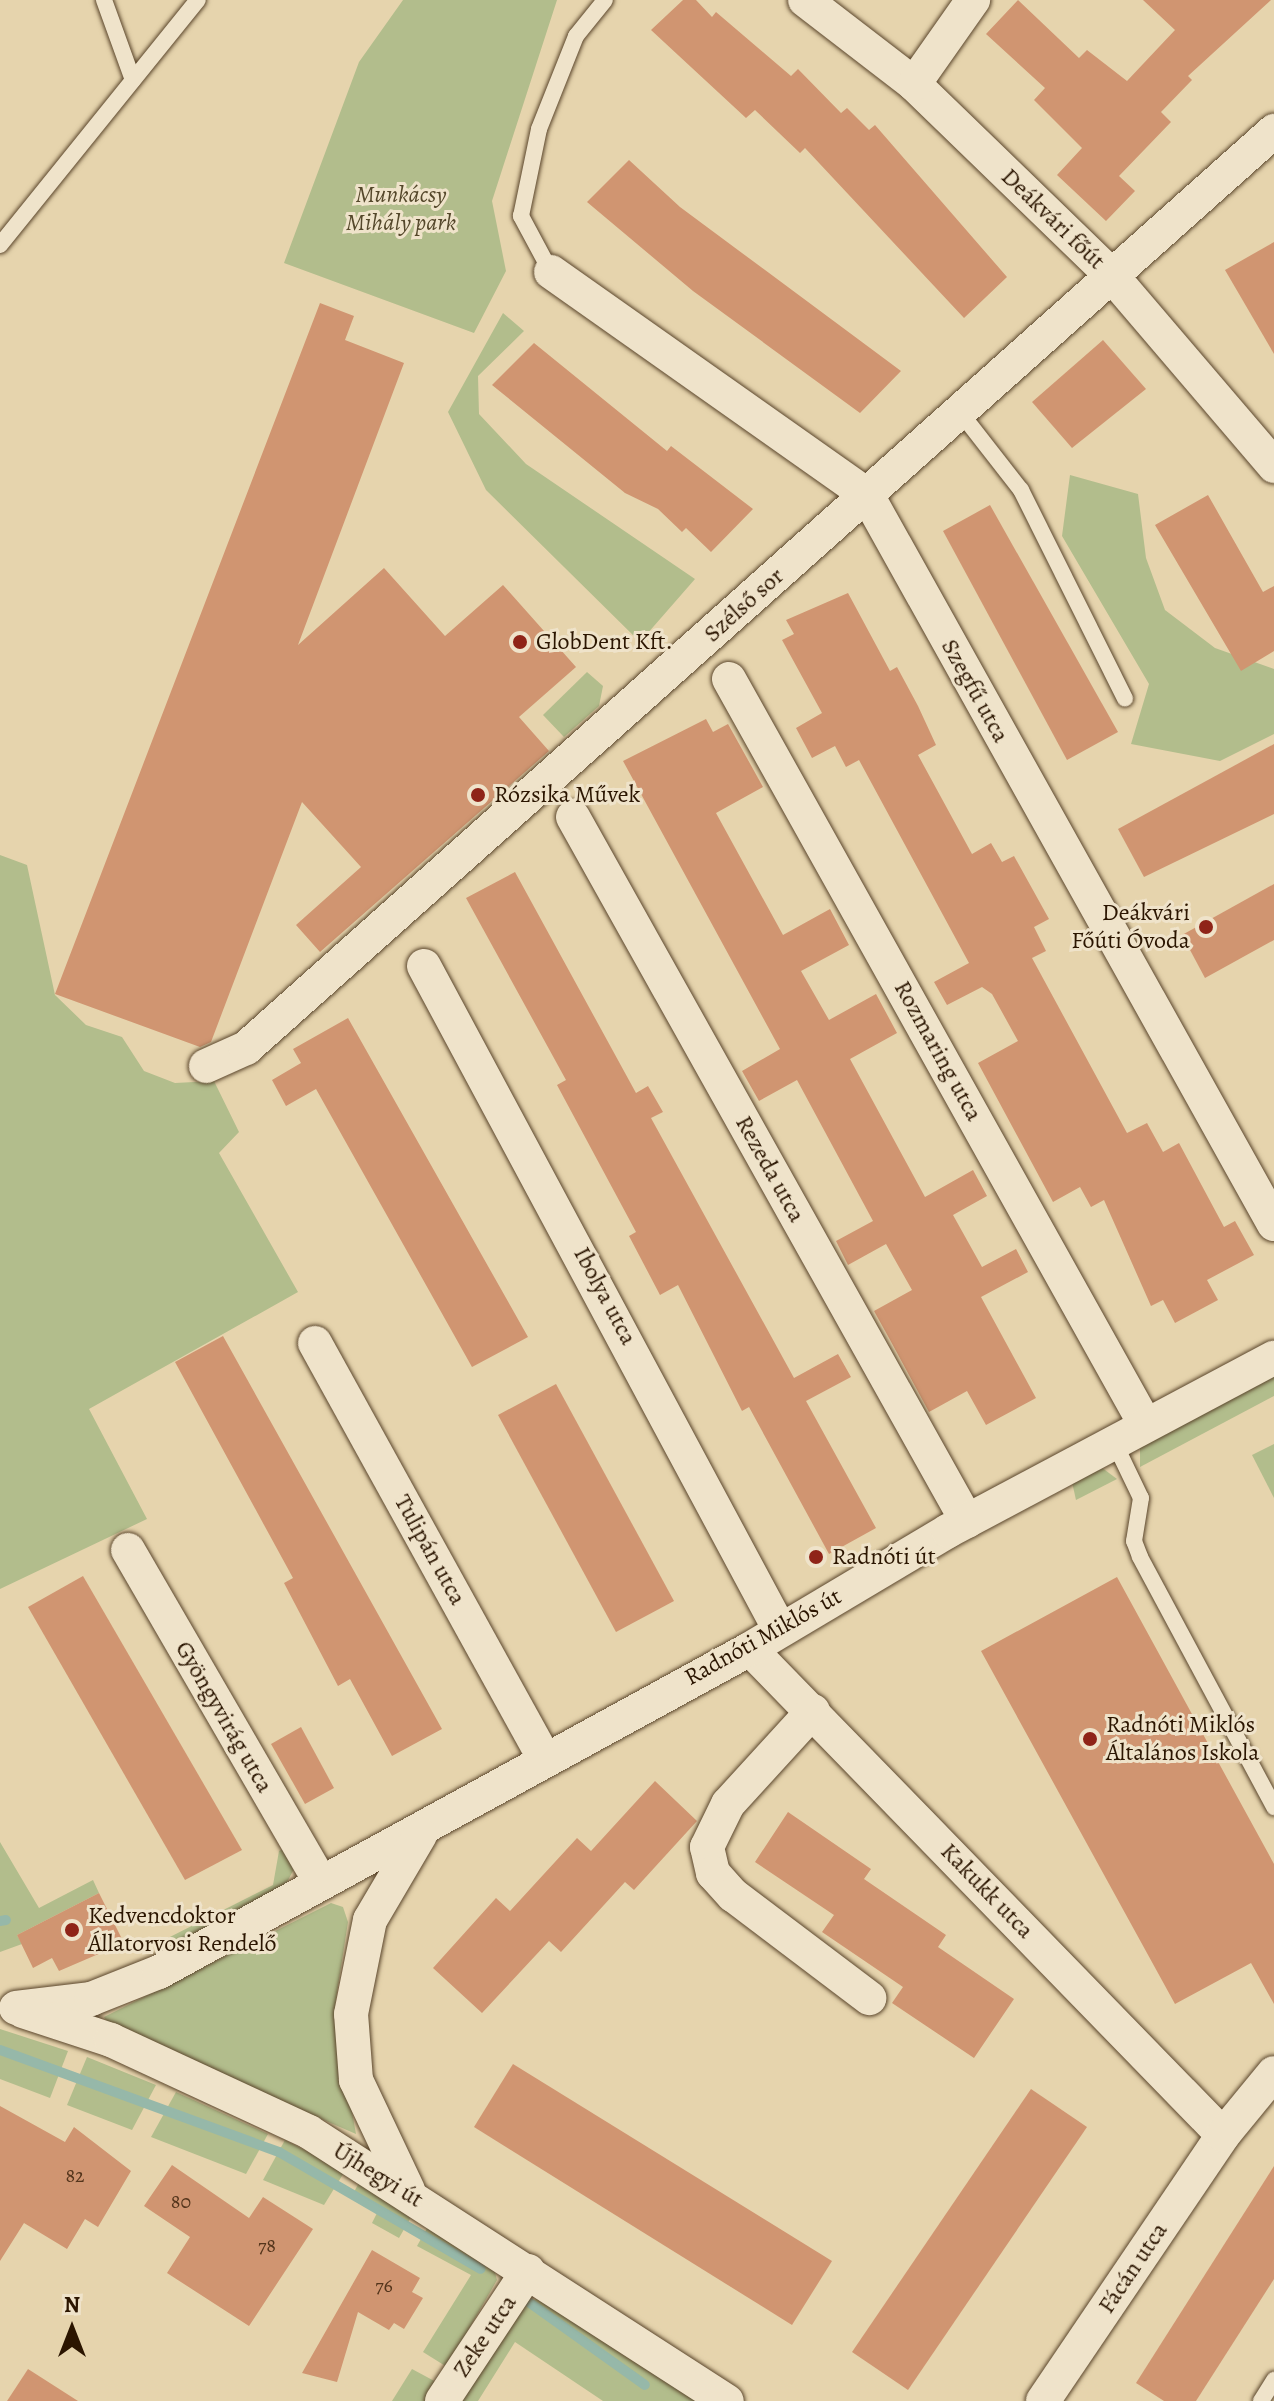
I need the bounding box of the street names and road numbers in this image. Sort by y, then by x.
street label: Deákvári főút [995,162,1111,276]
street label: Szélső sor [698,562,790,648]
street label: Szegfű utca [935,634,1015,748]
street label: Rozmaring utca [888,976,988,1126]
street label: Rezeda utca [729,1111,811,1227]
street label: Ibolya utca [567,1242,643,1350]
street label: Tulipán utca [388,1490,472,1610]
street label: Radnóti Miklós út [680,1582,846,1692]
street label: Gyöngyvirág utca [169,1636,279,1798]
street label: Kakukk utca [934,1837,1040,1945]
street label: Újhegyi út [328,2136,428,2214]
street label: Fácán utca [1092,2217,1174,2319]
street label: Zeke utca [447,2289,523,2383]

